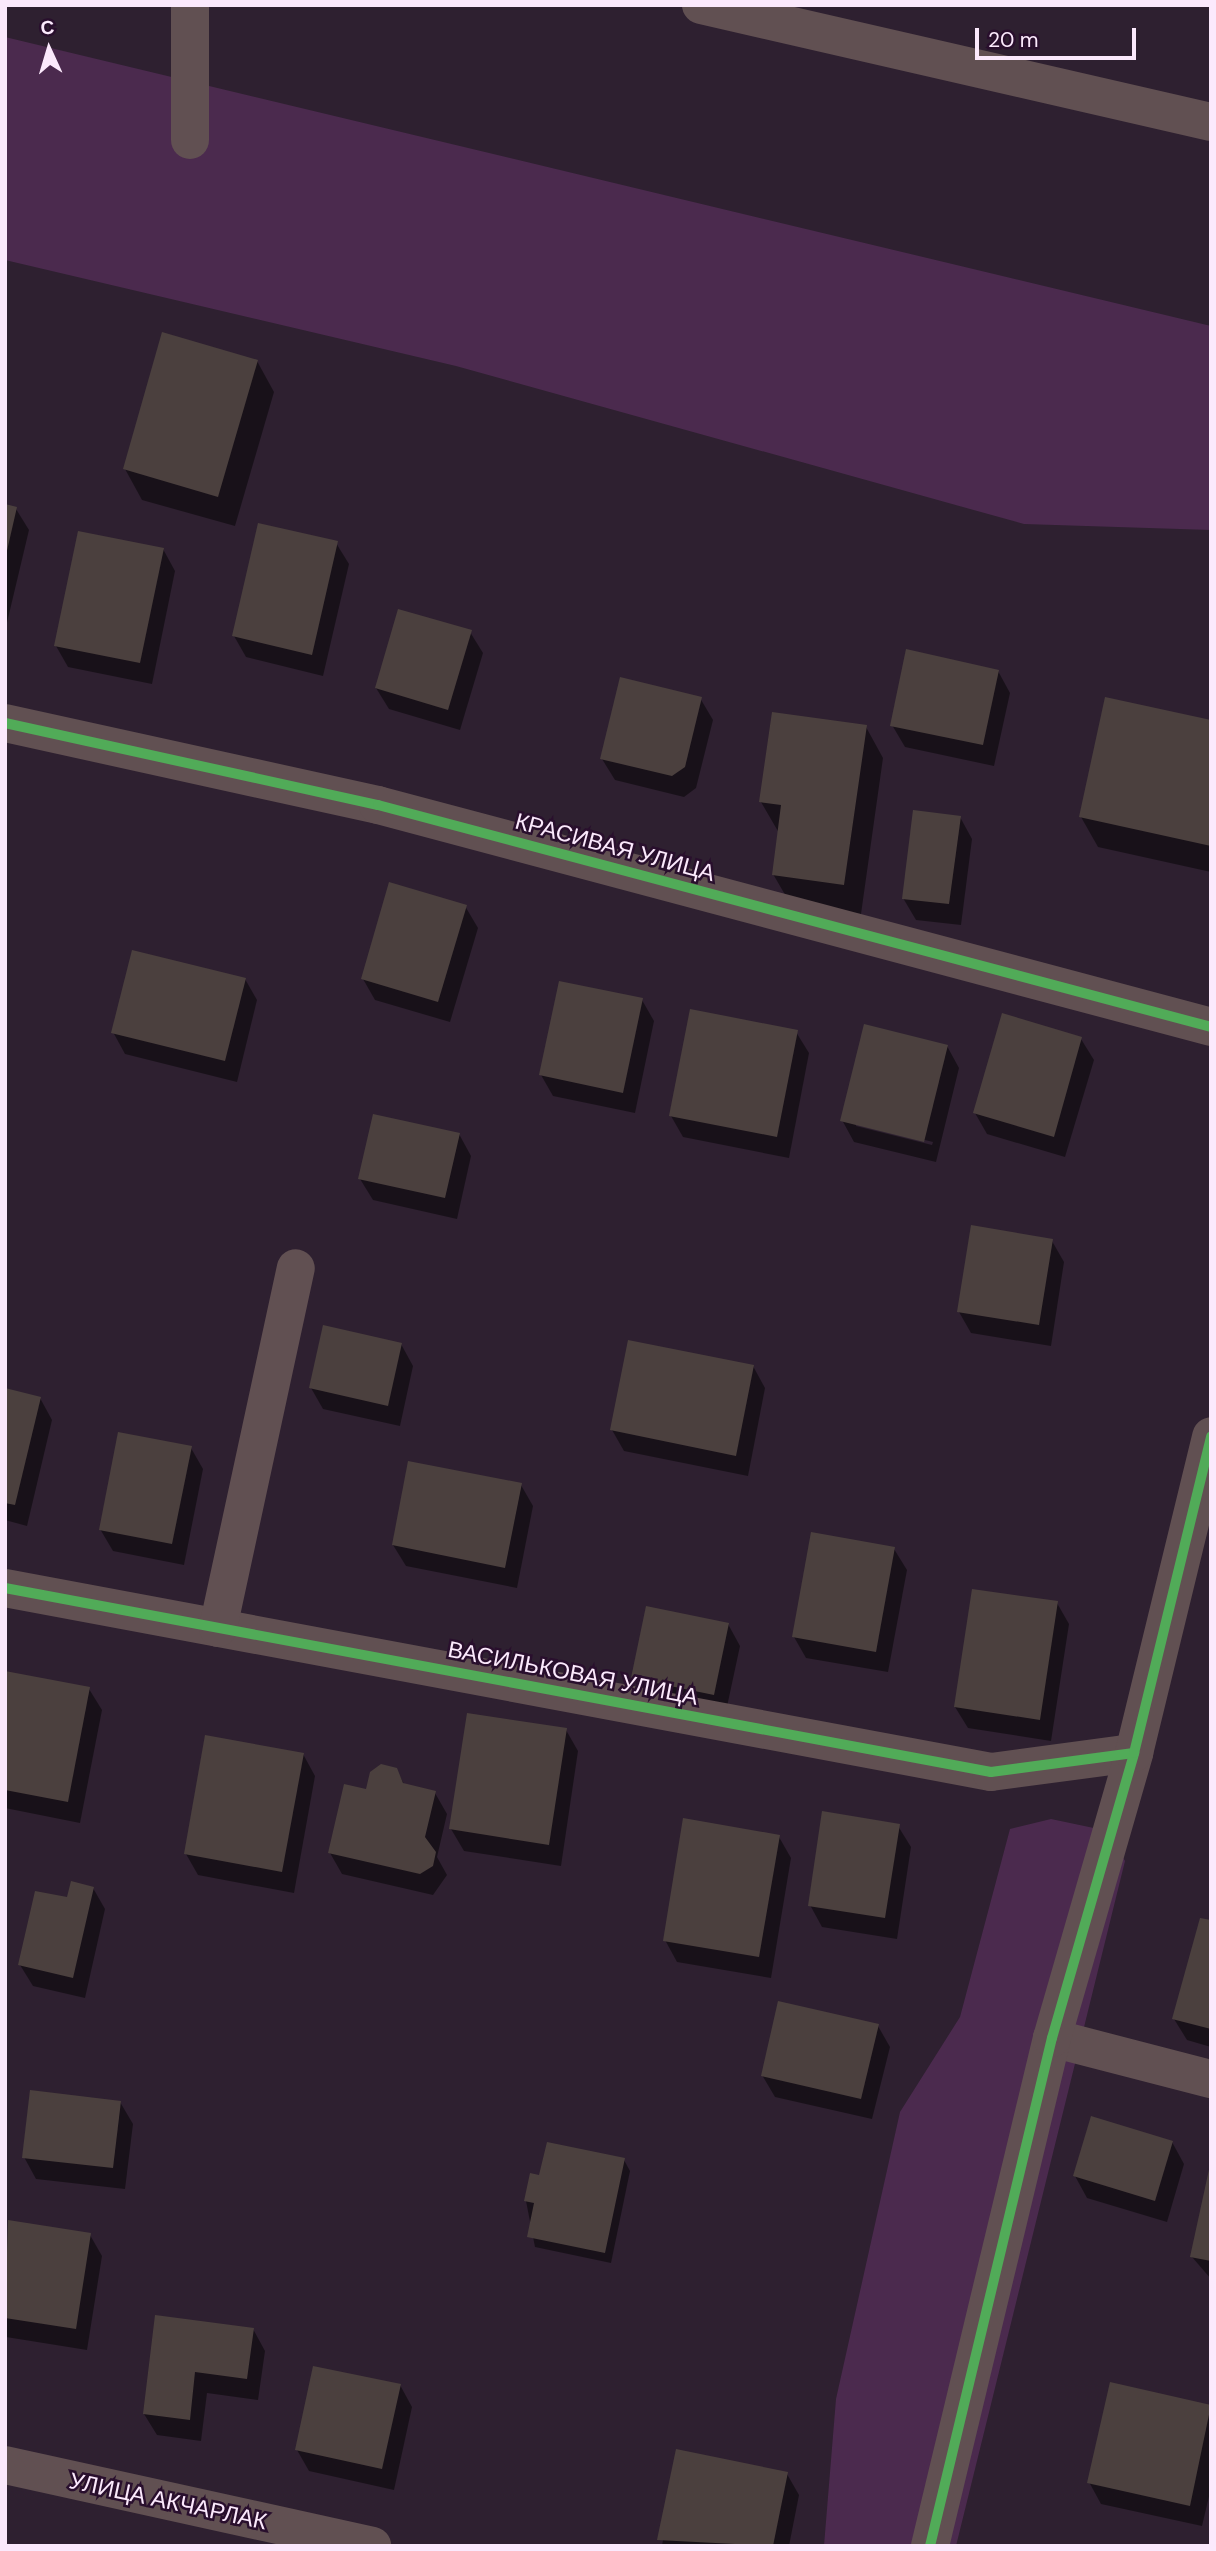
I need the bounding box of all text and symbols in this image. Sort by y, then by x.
north arrow [14,14,84,84]
scale bar [978,14,1139,58]
text: С [40,15,55,41]
text: 20 m [988,26,1039,54]
street label: КРАСИВАЯ УЛИЦА [512,807,718,887]
street label: ВАСИЛЬКОВАЯ УЛИЦА [446,1635,700,1711]
street label: УЛИЦА АКЧАРЛАК [67,2467,269,2535]

